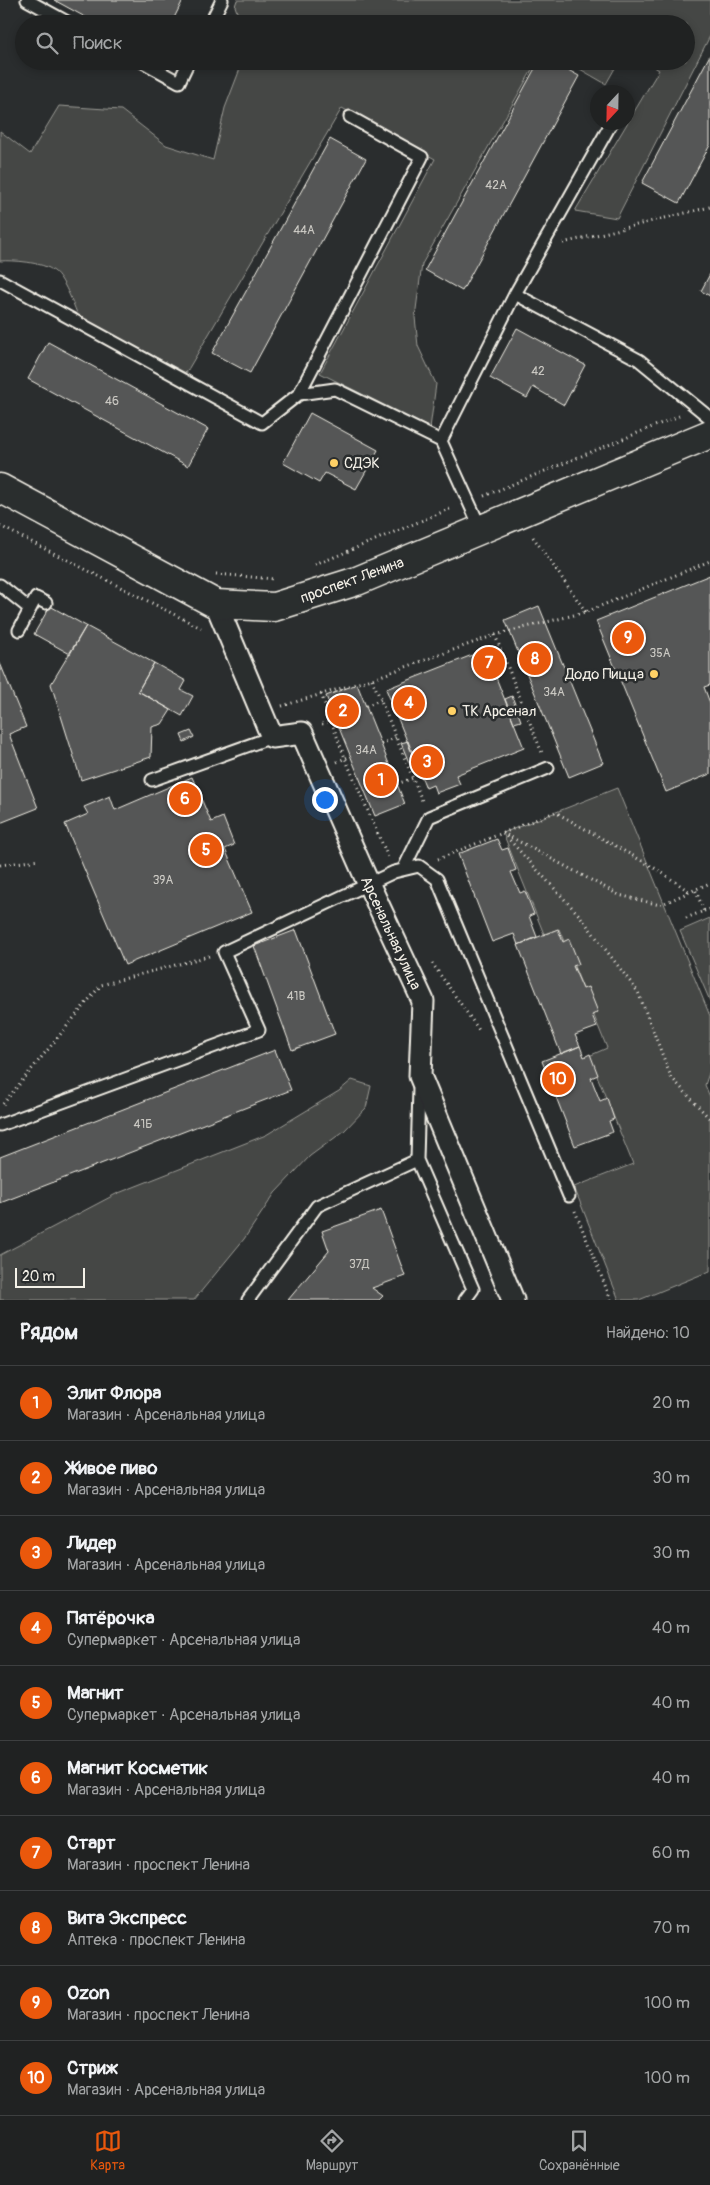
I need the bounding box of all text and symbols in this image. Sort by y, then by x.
search box [15,15,695,70]
icon: search [33,29,61,57]
text: Поиск [73,31,123,55]
north arrow [590,85,635,130]
house number: 42А [485,178,507,193]
house number: 44А [293,223,315,238]
house number: 42 [531,364,545,379]
house number: 46 [105,394,119,409]
place label: СДЭК [344,454,380,473]
marker: СДЭК [328,457,340,469]
street label: проспект Ленина [298,553,407,608]
pin: 9 [612,619,644,657]
pin: 8 [519,640,551,678]
pin: 7 [473,644,505,682]
house number: 35А [650,646,671,661]
place label: Додо Пицца [564,665,644,684]
marker: Додо Пицца [648,668,660,680]
pin: 4 [393,684,425,722]
house number: 34А [543,685,565,700]
pin: 2 [327,692,359,730]
place label: ТК Арсенал [462,702,536,721]
marker: ТК Арсенал [446,705,458,717]
house number: 34А [355,743,377,758]
pin: 3 [411,743,443,781]
pin: 1 [365,761,397,799]
pin: 6 [169,780,201,818]
your location [312,787,338,813]
pin: 5 [190,831,222,869]
house number: 39А [153,873,174,888]
street label: Арсенальная улица [356,873,425,993]
house number: 41В [287,989,305,1004]
pin: 10 [542,1060,574,1098]
house number: 41Б [134,1117,152,1132]
house number: 37Д [349,1257,370,1272]
scale bar [15,1265,85,1288]
text: 20 m [22,1268,55,1285]
text: Рядом [20,1319,78,1346]
text: Найдено: 10 [606,1323,690,1343]
text: Элит Флора [67,1381,161,1405]
text: 1 [33,1393,39,1413]
text: 20 m [652,1393,690,1413]
text: Магазин · Арсенальная улица [67,1405,265,1425]
text: Живое пиво [67,1456,158,1480]
text: 2 [32,1468,40,1488]
text: 30 m [652,1468,690,1488]
text: Магазин · Арсенальная улица [67,1480,265,1500]
text: Лидер [67,1531,117,1555]
text: 3 [32,1543,40,1563]
text: 30 m [652,1543,690,1563]
text: Магазин · Арсенальная улица [67,1555,265,1575]
text: Пятёрочка [67,1606,155,1630]
text: 4 [31,1618,41,1638]
text: 40 m [652,1618,690,1638]
text: Супермаркет · Арсенальная улица [67,1630,301,1650]
text: Магнит [67,1681,123,1705]
text: 5 [32,1693,40,1713]
text: 40 m [652,1693,690,1713]
text: Супермаркет · Арсенальная улица [67,1705,301,1725]
text: Магнит Косметик [67,1756,208,1780]
text: 6 [31,1768,41,1788]
text: 40 m [652,1768,690,1788]
text: Магазин · Арсенальная улица [67,1780,265,1800]
text: Старт [67,1831,116,1855]
text: 7 [32,1843,40,1863]
text: 60 m [652,1843,690,1863]
text: Магазин · проспект Ленина [67,1855,250,1875]
text: Вита Экспресс [67,1906,187,1930]
text: 8 [32,1918,40,1938]
text: 70 m [653,1918,690,1938]
text: Аптека · проспект Ленина [67,1930,245,1950]
text: Ozon [67,1981,110,2005]
text: 9 [32,1993,40,2013]
text: 100 m [644,1993,690,2013]
text: Магазин · проспект Ленина [67,2005,250,2025]
text: Стриж [67,2056,118,2080]
text: 10 [27,2068,45,2088]
text: 100 m [644,2068,690,2088]
text: Магазин · Арсенальная улица [67,2080,265,2100]
tab: Карта [90,2127,125,2174]
tab: Маршрут [306,2127,358,2174]
tab: Сохранённые [539,2127,620,2174]

